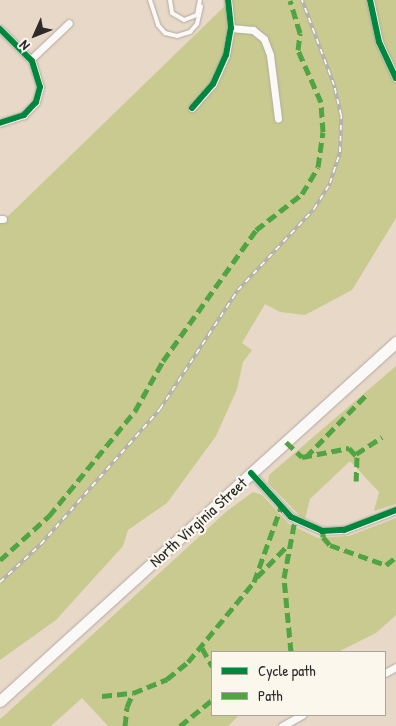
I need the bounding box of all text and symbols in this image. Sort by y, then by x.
north arrow [10,10,60,60]
text: N [14,36,33,55]
street label: North Virginia Street [145,473,251,571]
legend [211,651,386,716]
text: Cycle path [258,660,316,681]
text: Path [258,685,283,706]

